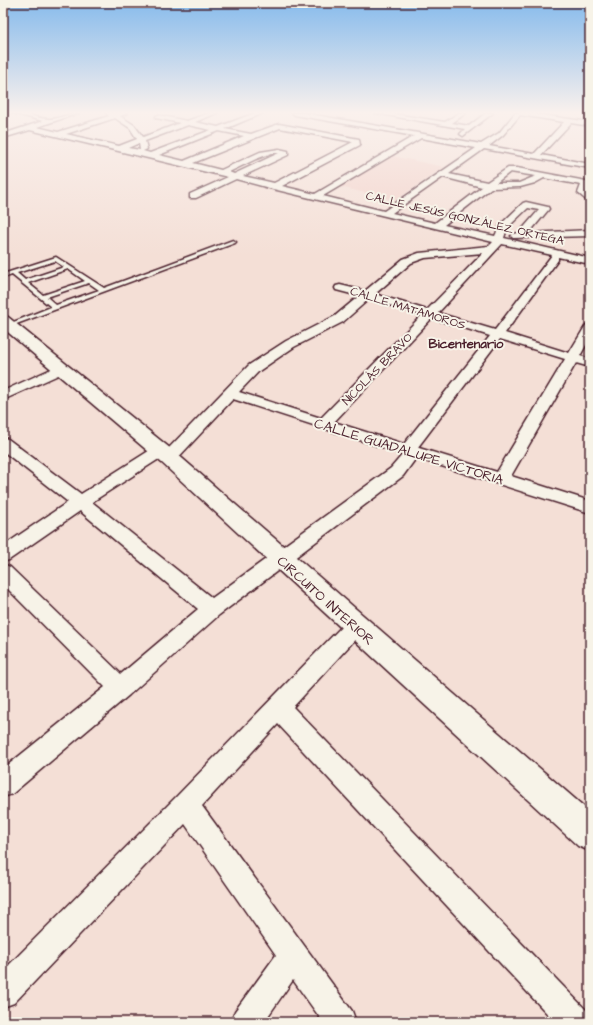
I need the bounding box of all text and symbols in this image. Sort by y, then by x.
street label: CALLE JESÚS GONZÁLEZ ORTEGA [364,187,566,250]
street label: CALLE MATAMOROS [348,283,468,334]
street label: NICOLÁS BRAVO [338,329,416,409]
district label: Bicentenario [429,335,504,353]
street label: CALLE GUADALUPE VICTORIA [312,414,506,490]
street label: CIRCUITO INTERIOR [272,551,378,650]

